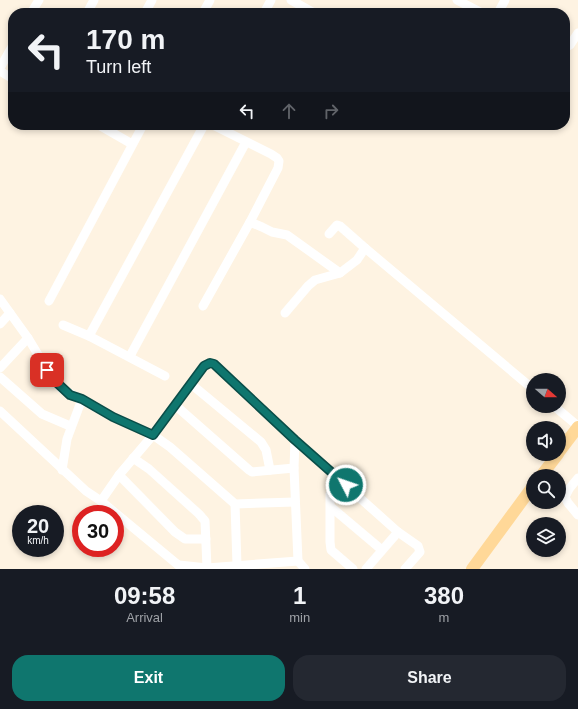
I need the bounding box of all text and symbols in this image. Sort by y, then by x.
icon: left [20,24,72,76]
text: 170 m [86,24,165,55]
text: Turn left [86,57,151,77]
icon: left [236,100,258,122]
icon: ahead [278,100,300,122]
icon: right [320,100,342,122]
pin [30,353,64,387]
icon: arrive [36,359,58,381]
north arrow [526,373,566,413]
map controls [526,373,566,557]
button: sound [526,421,566,461]
position arrow [325,464,367,506]
button: search [526,469,566,509]
speed limit sign: 30 [72,505,124,557]
text: 20 [27,515,49,537]
button: layers [526,517,566,557]
text: km/h [27,535,49,546]
text: 09:58 [114,582,175,609]
text: 1 [293,582,306,609]
text: 380 [424,582,464,609]
text: Arrival [126,610,163,625]
text: min [289,610,310,625]
text: m [439,610,449,625]
button: Exit [12,655,285,701]
button: Share [293,655,566,701]

